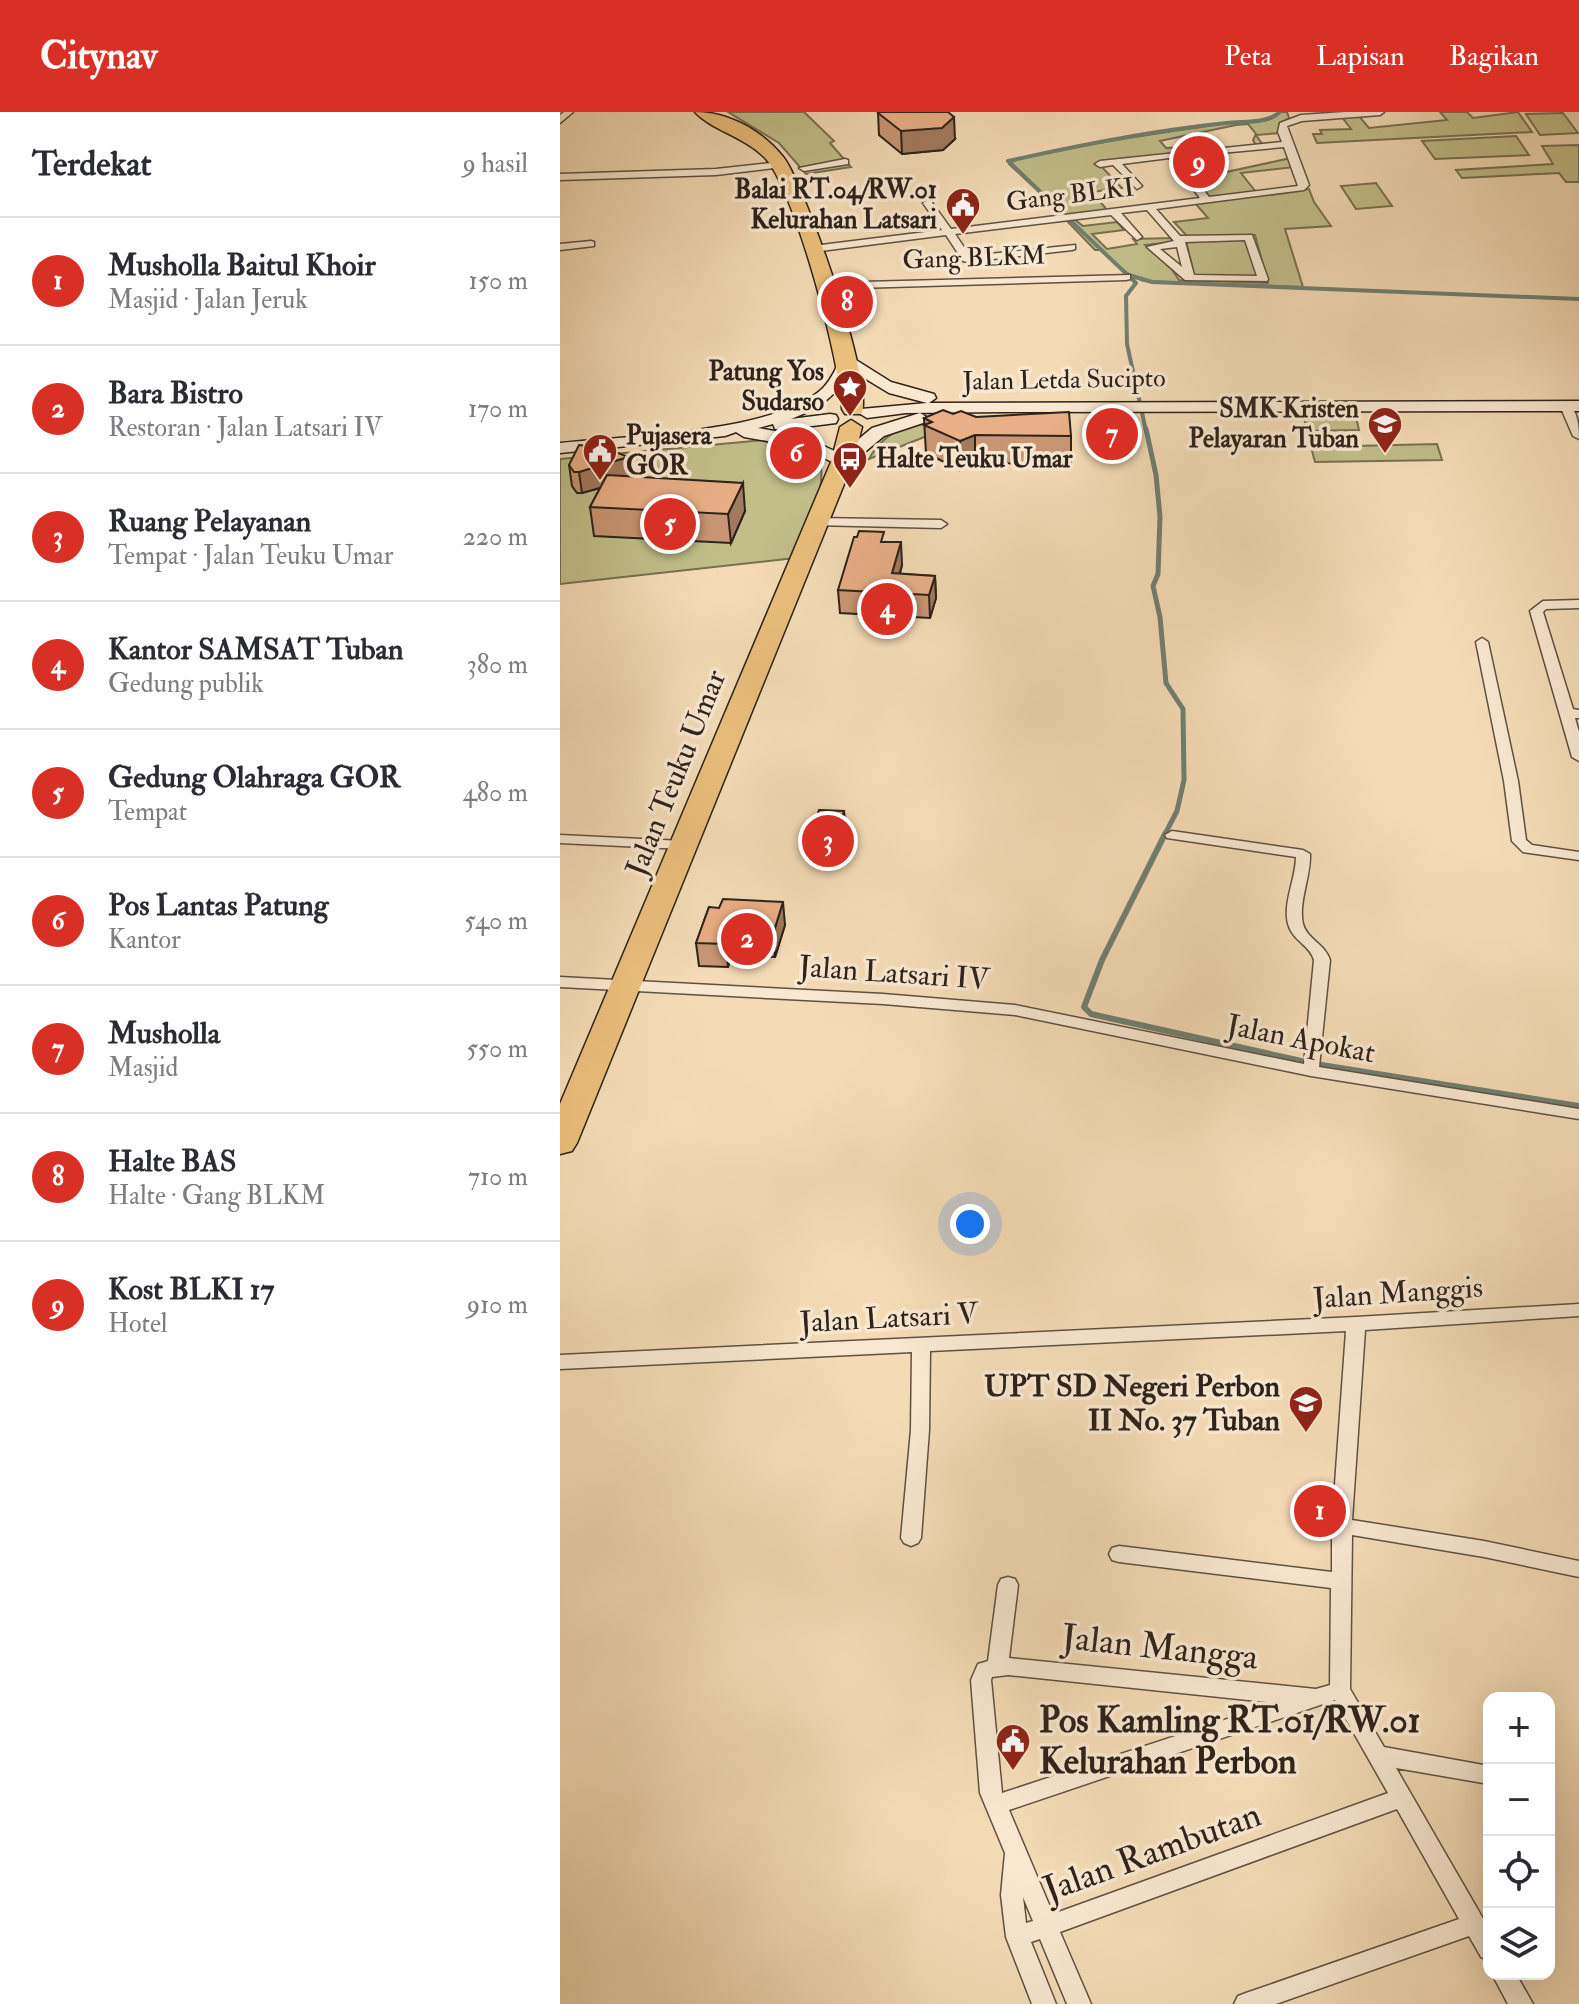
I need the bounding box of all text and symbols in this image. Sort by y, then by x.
text: Citynav [40,32,157,80]
text: Peta [1224,39,1272,74]
text: Lapisan [1316,39,1405,74]
text: Bagikan [1449,39,1539,74]
pin: 9 [1173,132,1225,192]
text: Terdekat [32,143,152,186]
text: 9 hasil [462,148,528,180]
street label: Gang BLKI [1004,171,1136,219]
place label: Balai RT.04/RW.01 Kelurahan Latsari [734,174,937,236]
public building icon: Balai RT.04/RW.01 Kelurahan Latsari [944,186,982,236]
street label: Gang BLKM [902,240,1046,276]
text: Musholla Baitul Khoir [108,247,376,284]
text: 1 [53,265,63,297]
text: 150 m [469,265,528,297]
pin: 8 [821,272,873,332]
text: Masjid · Jalan Jeruk [108,284,308,316]
place label: Patung Yos Sudarso [708,356,824,418]
street label: Jalan Letda Sucipto [961,362,1166,399]
place icon: Patung Yos Sudarso [831,368,869,418]
text: Bara Bistro [108,375,243,412]
text: 2 [51,393,65,425]
text: 170 m [468,393,528,425]
place label: SMK Kristen Pelayaran Tuban [1188,393,1360,456]
pin: 7 [1086,404,1138,464]
school or university icon: SMK Kristen Pelayaran Tuban [1366,405,1404,455]
text: Restoran · Jalan Latsari IV [108,412,382,444]
place label: Pujasera GOR [626,420,713,482]
pin: 6 [770,423,822,483]
public building icon: Pujasera GOR [581,432,619,482]
bus stop icon: Halte Teuku Umar [831,440,869,490]
place label: Halte Teuku Umar [876,443,1073,475]
pin: 5 [644,494,696,554]
text: Ruang Pelayanan [108,503,311,540]
text: 3 [53,521,63,553]
text: 220 m [463,521,528,553]
text: Tempat · Jalan Teuku Umar [108,540,393,572]
pin: 4 [861,579,913,639]
text: Kantor SAMSAT Tuban [108,631,403,668]
text: 4 [51,649,65,681]
text: 380 m [467,649,528,681]
street label: Jalan Teuku Umar [617,664,734,883]
text: Gedung publik [108,668,264,700]
text: Gedung Olahraga GOR [108,759,400,796]
text: 5 [52,777,64,809]
text: 480 m [463,777,528,809]
text: Tempat [108,796,187,828]
pin: 3 [802,811,854,871]
text: Pos Lantas Patung [108,887,328,924]
text: 6 [51,905,65,937]
text: 540 m [464,905,528,937]
pin: 2 [721,909,773,969]
text: Kantor [108,924,181,956]
street label: Jalan Latsari IV [797,948,992,998]
street label: Jalan Apokat [1223,1006,1379,1072]
text: Musholla [108,1015,220,1052]
text: 7 [52,1033,64,1065]
text: 550 m [466,1033,528,1065]
text: Masjid [108,1052,178,1084]
text: Halte BAS [108,1143,236,1180]
text: 8 [52,1161,64,1193]
text: 710 m [468,1161,528,1193]
text: Halte · Gang BLKM [108,1180,325,1212]
your location [950,1204,990,1244]
street label: Jalan Manggis [1311,1269,1484,1317]
text: Kost BLKI 17 [108,1271,274,1308]
text: 9 [51,1289,65,1321]
text: 910 m [467,1289,528,1321]
street label: Jalan Latsari V [798,1295,981,1341]
text: Hotel [108,1308,167,1340]
place label: UPT SD Negeri Perbon II No. 37 Tuban [984,1368,1281,1439]
school or university icon: UPT SD Negeri Perbon II No. 37 Tuban [1287,1384,1325,1434]
pin: 1 [1294,1481,1346,1541]
street label: Jalan Mangga [1059,1614,1261,1680]
map controls [1483,1692,1555,1980]
button: + [1483,1692,1555,1764]
place label: Pos Kamling RT.01/RW.01 Kelurahan Perbon [1039,1698,1420,1784]
public building icon: Pos Kamling RT.01/RW.01 Kelurahan Perbon [994,1722,1032,1772]
button: − [1483,1764,1555,1836]
street label: Jalan Rambutan [1036,1792,1267,1913]
button: locate [1483,1836,1555,1908]
button: layers [1483,1908,1555,1980]

